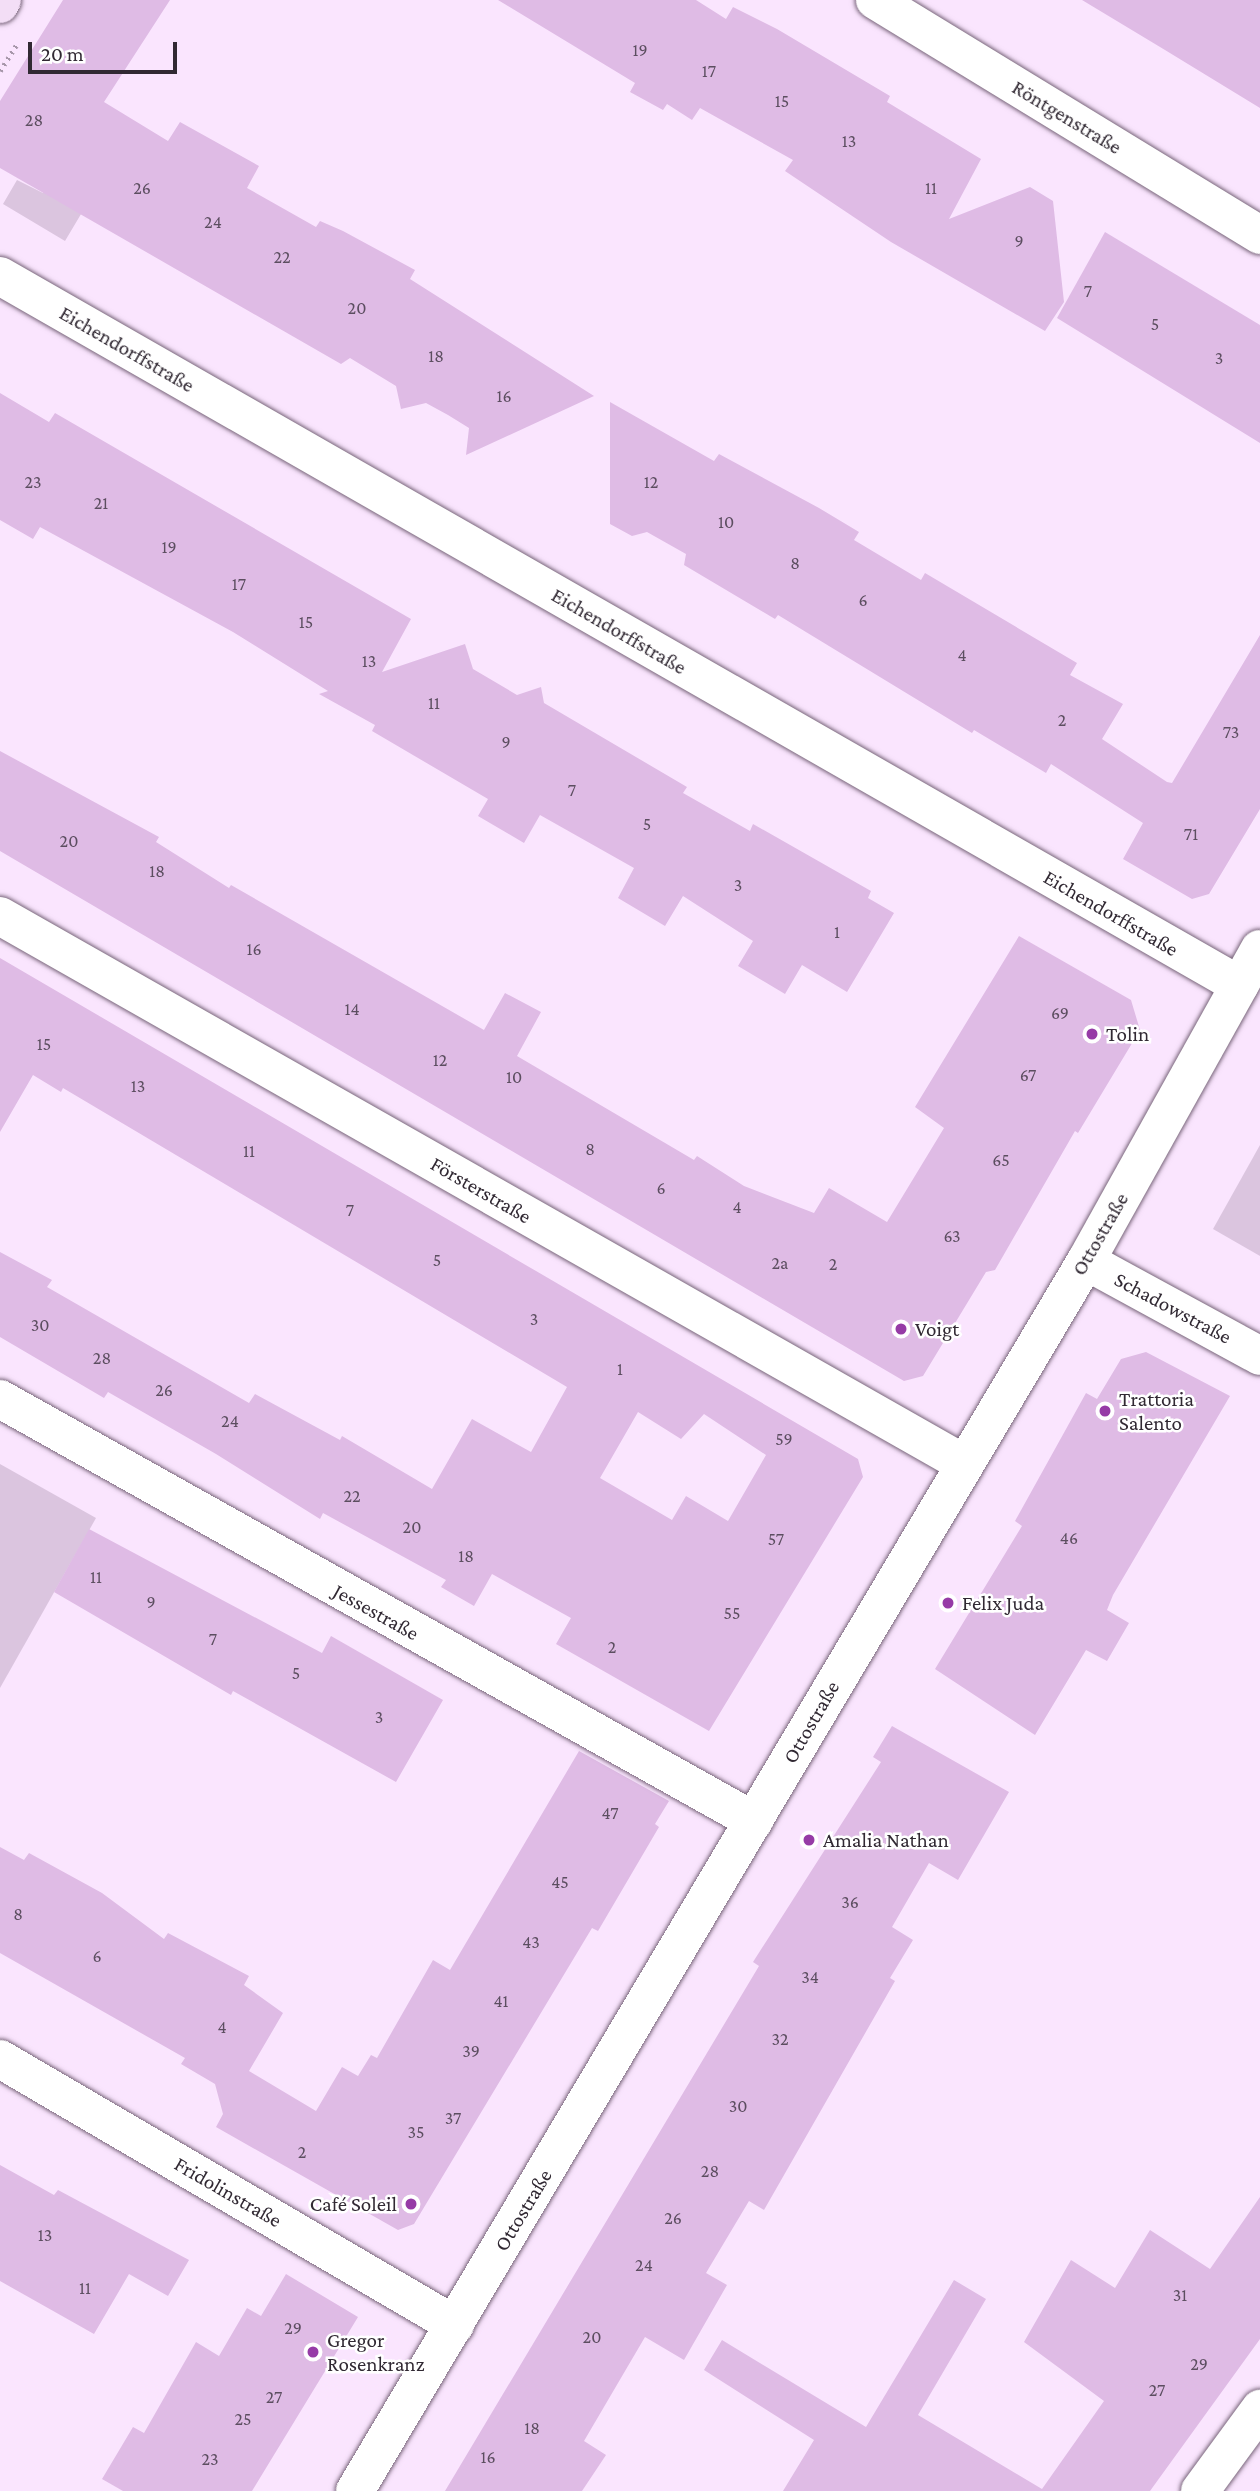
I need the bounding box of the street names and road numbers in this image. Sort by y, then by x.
street label: Röntgenstraße [1008,74,1126,160]
street label: Eichendorffstraße [55,300,199,398]
street label: Eichendorffstraße [547,582,691,680]
street label: Eichendorffstraße [1039,864,1183,962]
street label: Försterstraße [426,1151,536,1229]
street label: Ottostraße [1066,1188,1134,1280]
street label: Schadowstraße [1110,1267,1236,1349]
street label: Jessestraße [329,1578,423,1646]
street label: Ottostraße [777,1676,845,1768]
street label: Fridolinstraße [170,2151,286,2233]
street label: Ottostraße [489,2164,557,2256]

